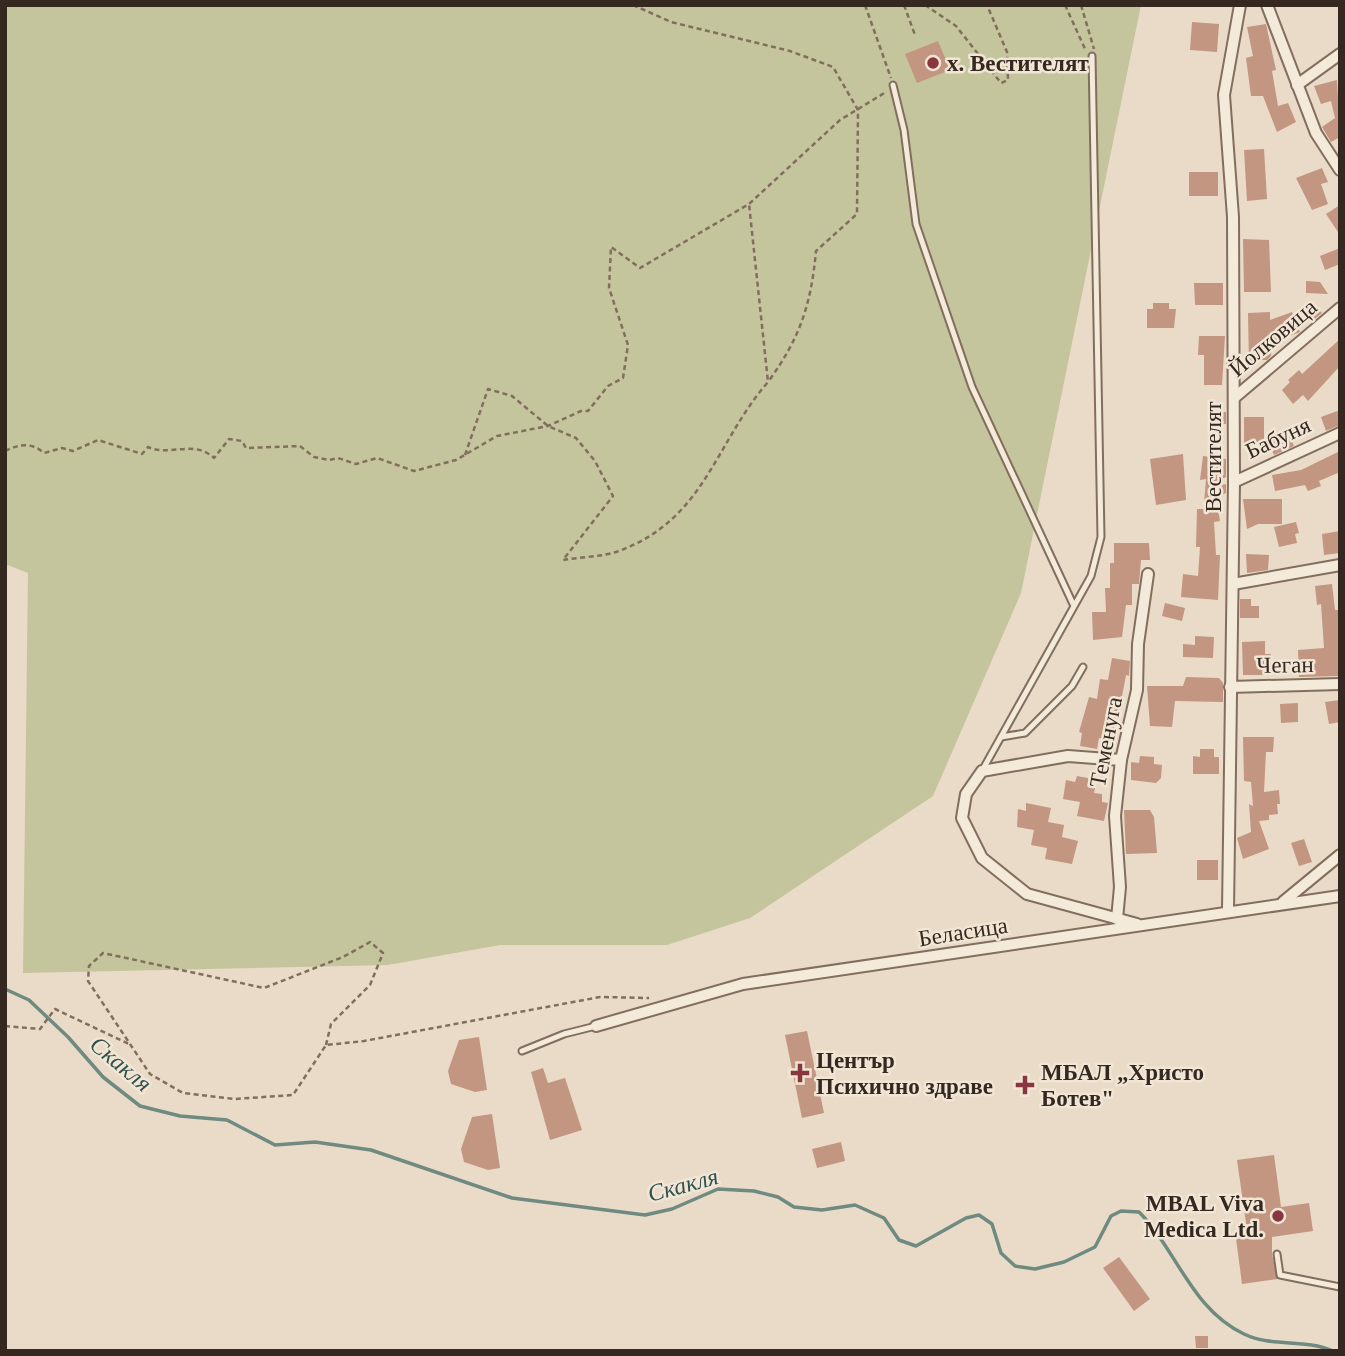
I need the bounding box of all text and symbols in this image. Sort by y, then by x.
place label: х. Вестителят [947,51,1089,76]
marker: х. Вестителят [925,55,941,71]
street label: Йолковица [1224,294,1322,382]
street label: Вестителят [1201,401,1226,513]
street label: Бабуня [1242,412,1315,464]
street label: Чеган [1256,652,1314,678]
street label: Теменуга [1085,695,1127,789]
street label: Беласица [917,913,1009,951]
water label: Скакля [85,1031,157,1097]
place label: Център Психично здраве [816,1048,993,1099]
place label: МБАЛ „Христо Ботев" [1041,1060,1204,1111]
marker: Център Психично здраве [790,1063,810,1083]
marker: МБАЛ „Христо Ботев" [1015,1075,1035,1095]
water label: Скакля [645,1163,721,1207]
place label: MBAL Viva Medica Ltd. [1144,1191,1264,1242]
marker: MBAL Viva Medica Ltd. [1270,1208,1286,1224]

